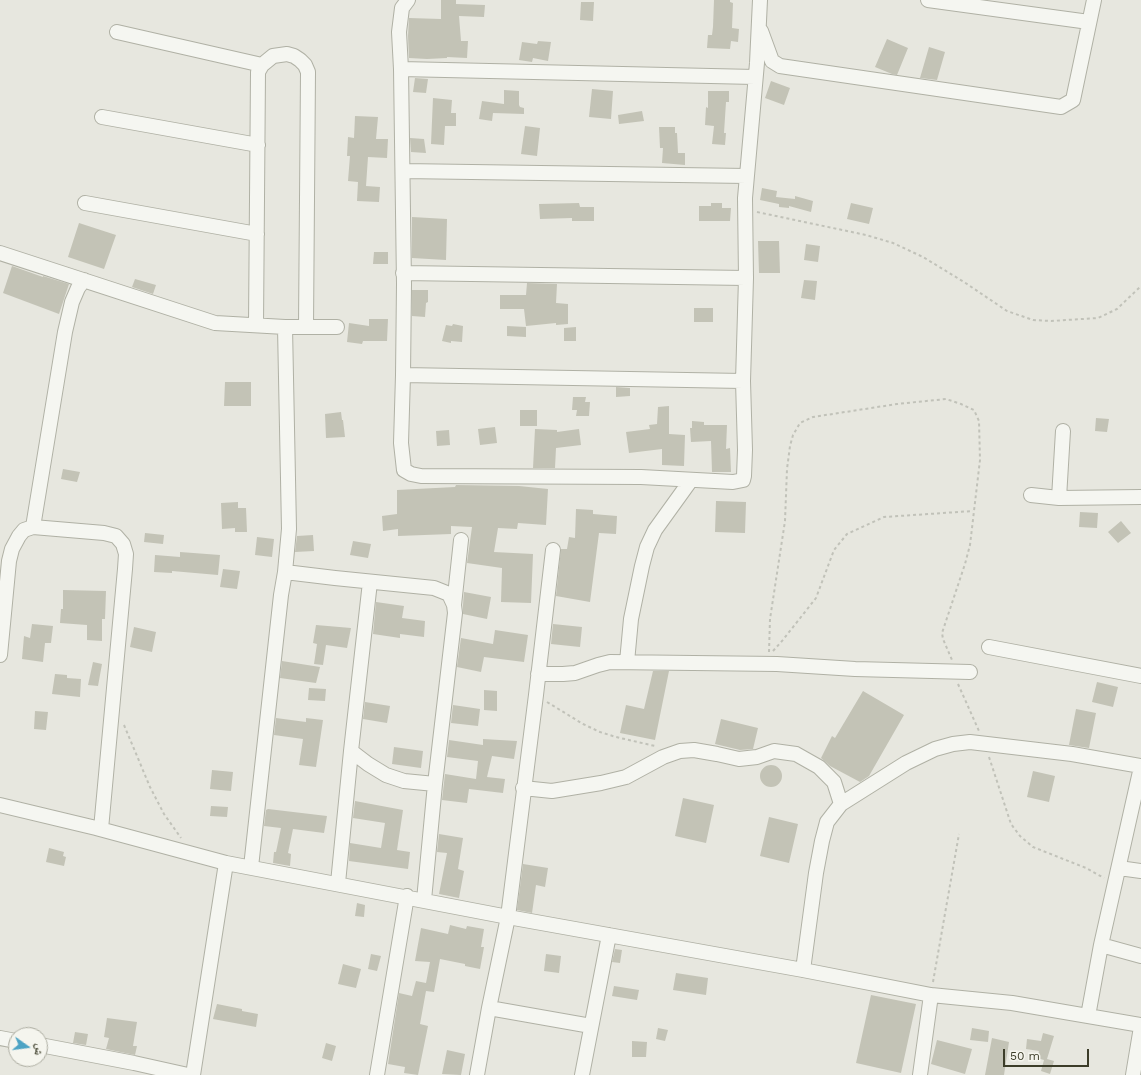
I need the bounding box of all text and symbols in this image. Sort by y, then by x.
north arrow [8,1027,48,1067]
scale bar [1005,1041,1091,1067]
text: ش [31,1043,47,1057]
text: 50 m [1010,1049,1040,1063]

